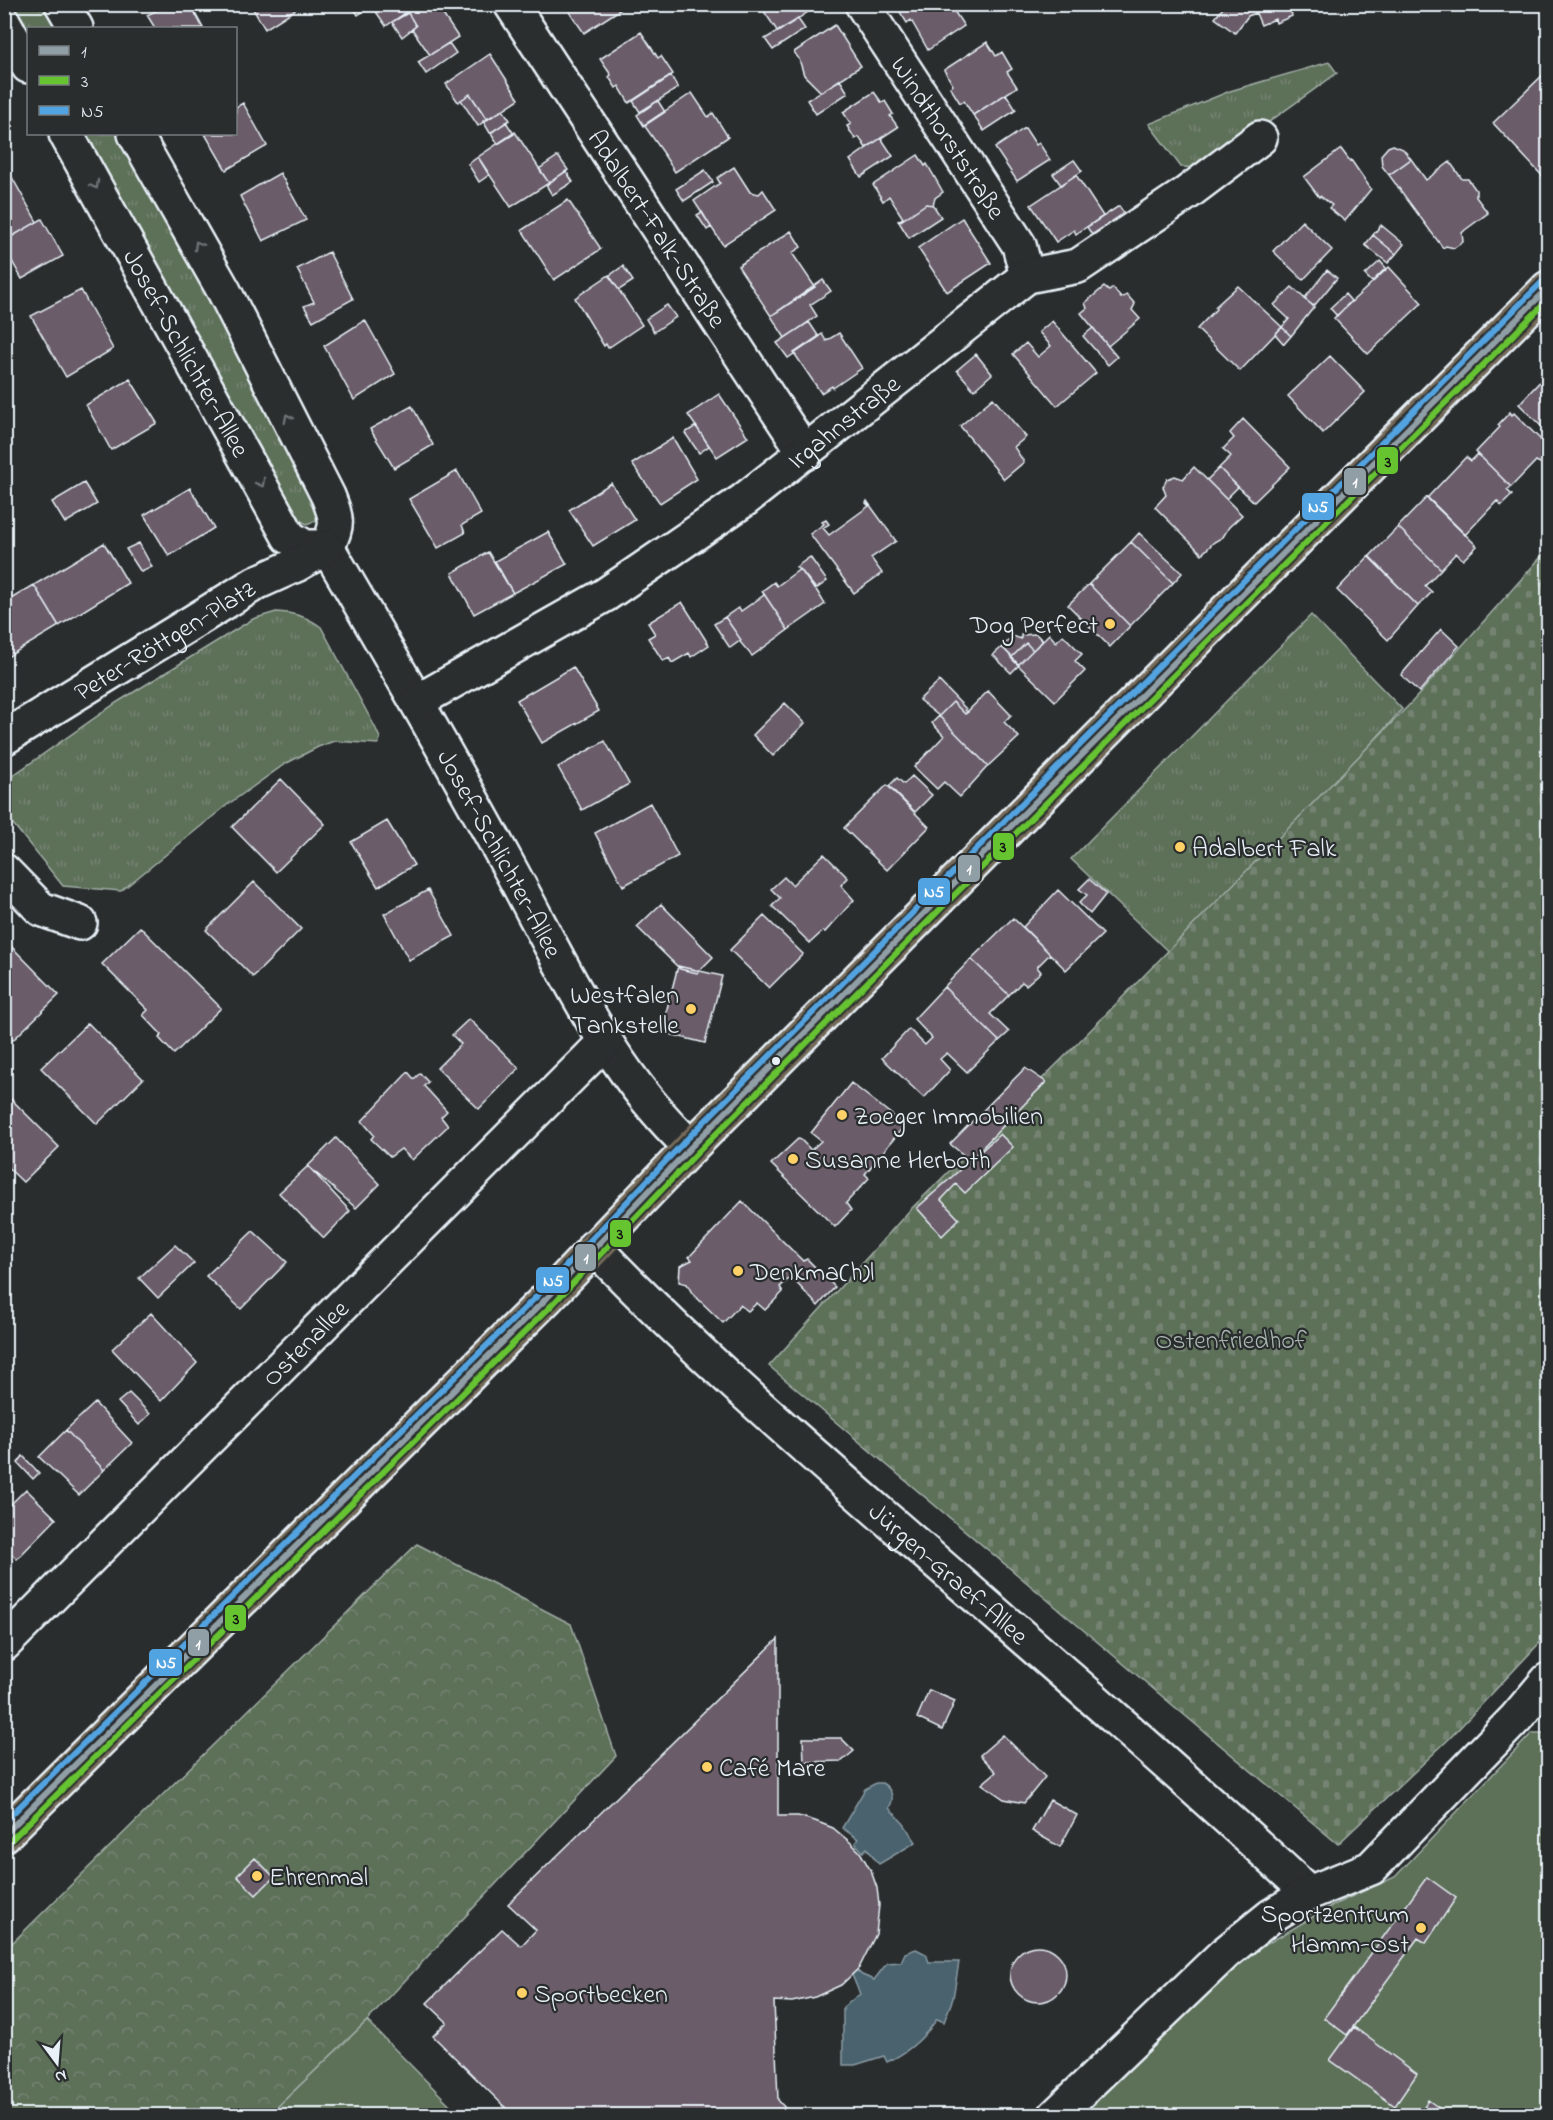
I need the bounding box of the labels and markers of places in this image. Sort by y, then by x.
place label: Dog Perfect [969,608,1098,646]
marker: Dog Perfect [1103,617,1117,631]
place label: Adalbert Falk [1192,831,1337,869]
marker: Adalbert Falk [1173,840,1187,854]
place label: Westfalen Tankstelle [570,978,679,1046]
marker: Westfalen Tankstelle [684,1002,698,1016]
unlabelled marker [770,1055,782,1067]
place label: Zoeger Immobilien [854,1099,1043,1137]
marker: Zoeger Immobilien [835,1108,849,1122]
place label: Susanne Herboth [805,1143,991,1181]
marker: Susanne Herboth [786,1152,800,1166]
place label: Denkma(h)l [749,1255,874,1293]
marker: Denkma(h)l [731,1264,745,1278]
place label: Café Mare [719,1751,826,1789]
marker: Café Mare [700,1760,714,1774]
place label: Ehrenmal [269,1860,368,1898]
marker: Ehrenmal [250,1869,264,1883]
place label: Sportzentrum Hamm-Ost [1261,1897,1409,1965]
marker: Sportzentrum Hamm-Ost [1414,1921,1428,1935]
place label: Sportbecken [534,1977,668,2015]
marker: Sportbecken [515,1986,529,2000]

